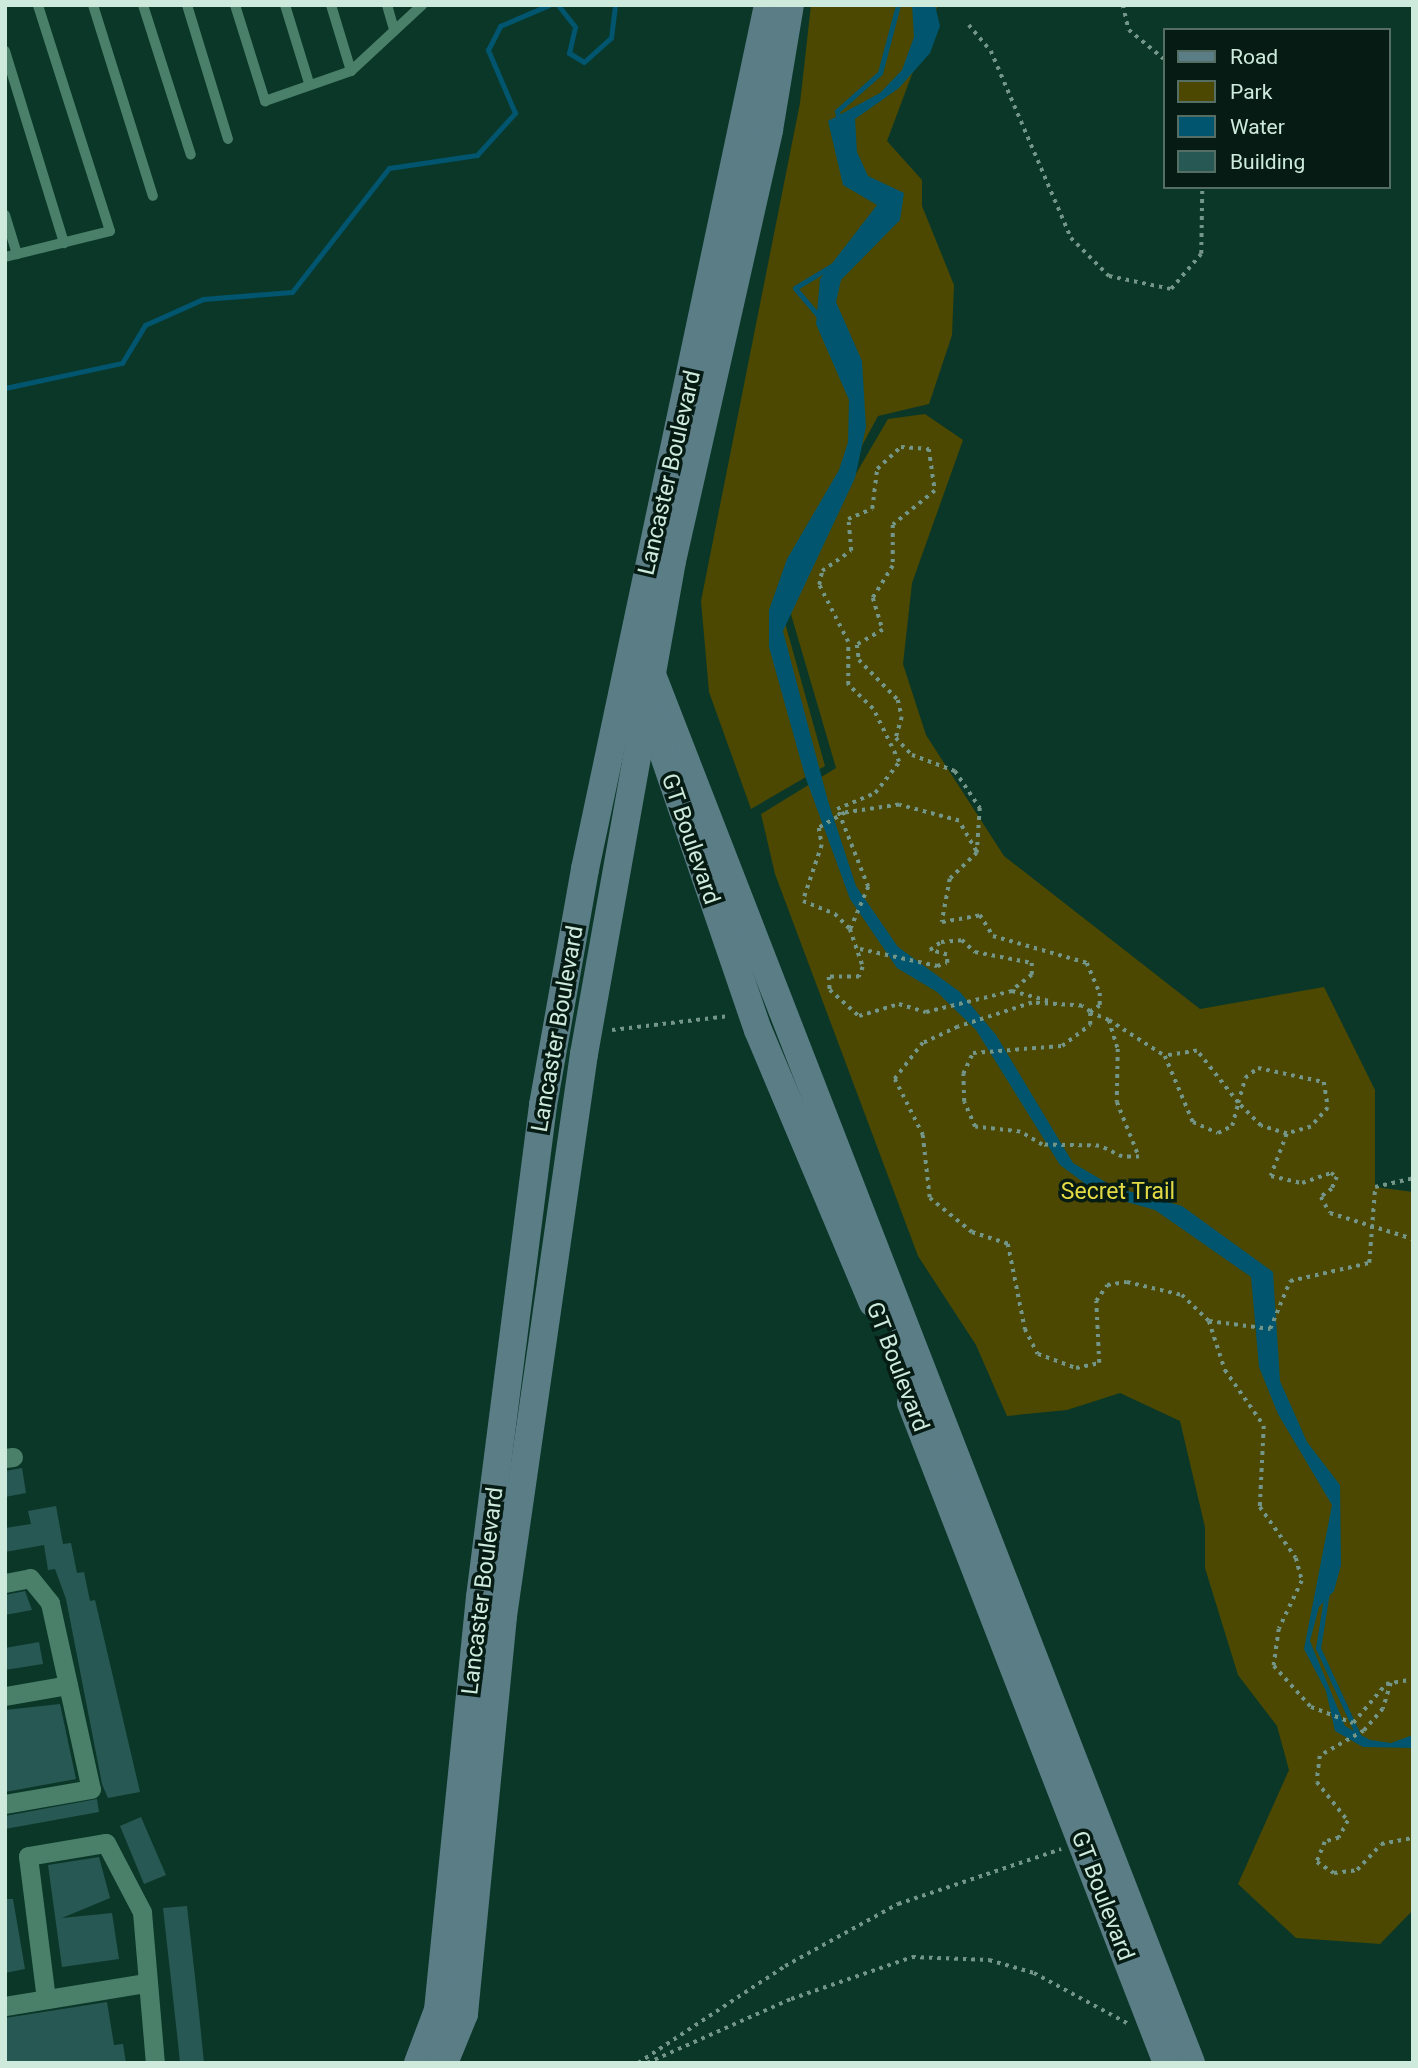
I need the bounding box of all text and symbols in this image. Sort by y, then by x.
legend [1162,28,1390,189]
text: Road [1230,45,1278,69]
text: Park [1230,80,1272,104]
text: Water [1230,115,1285,139]
text: Building [1230,150,1305,174]
street label: Lancaster Boulevard [633,368,707,578]
street label: GT Boulevard [655,770,725,908]
street label: Lancaster Boulevard [526,924,590,1134]
park label: Secret Trail [1061,1178,1175,1206]
street label: GT Boulevard [860,1298,934,1436]
street label: Lancaster Boulevard [457,1486,509,1696]
street label: GT Boulevard [1065,1827,1139,1965]

